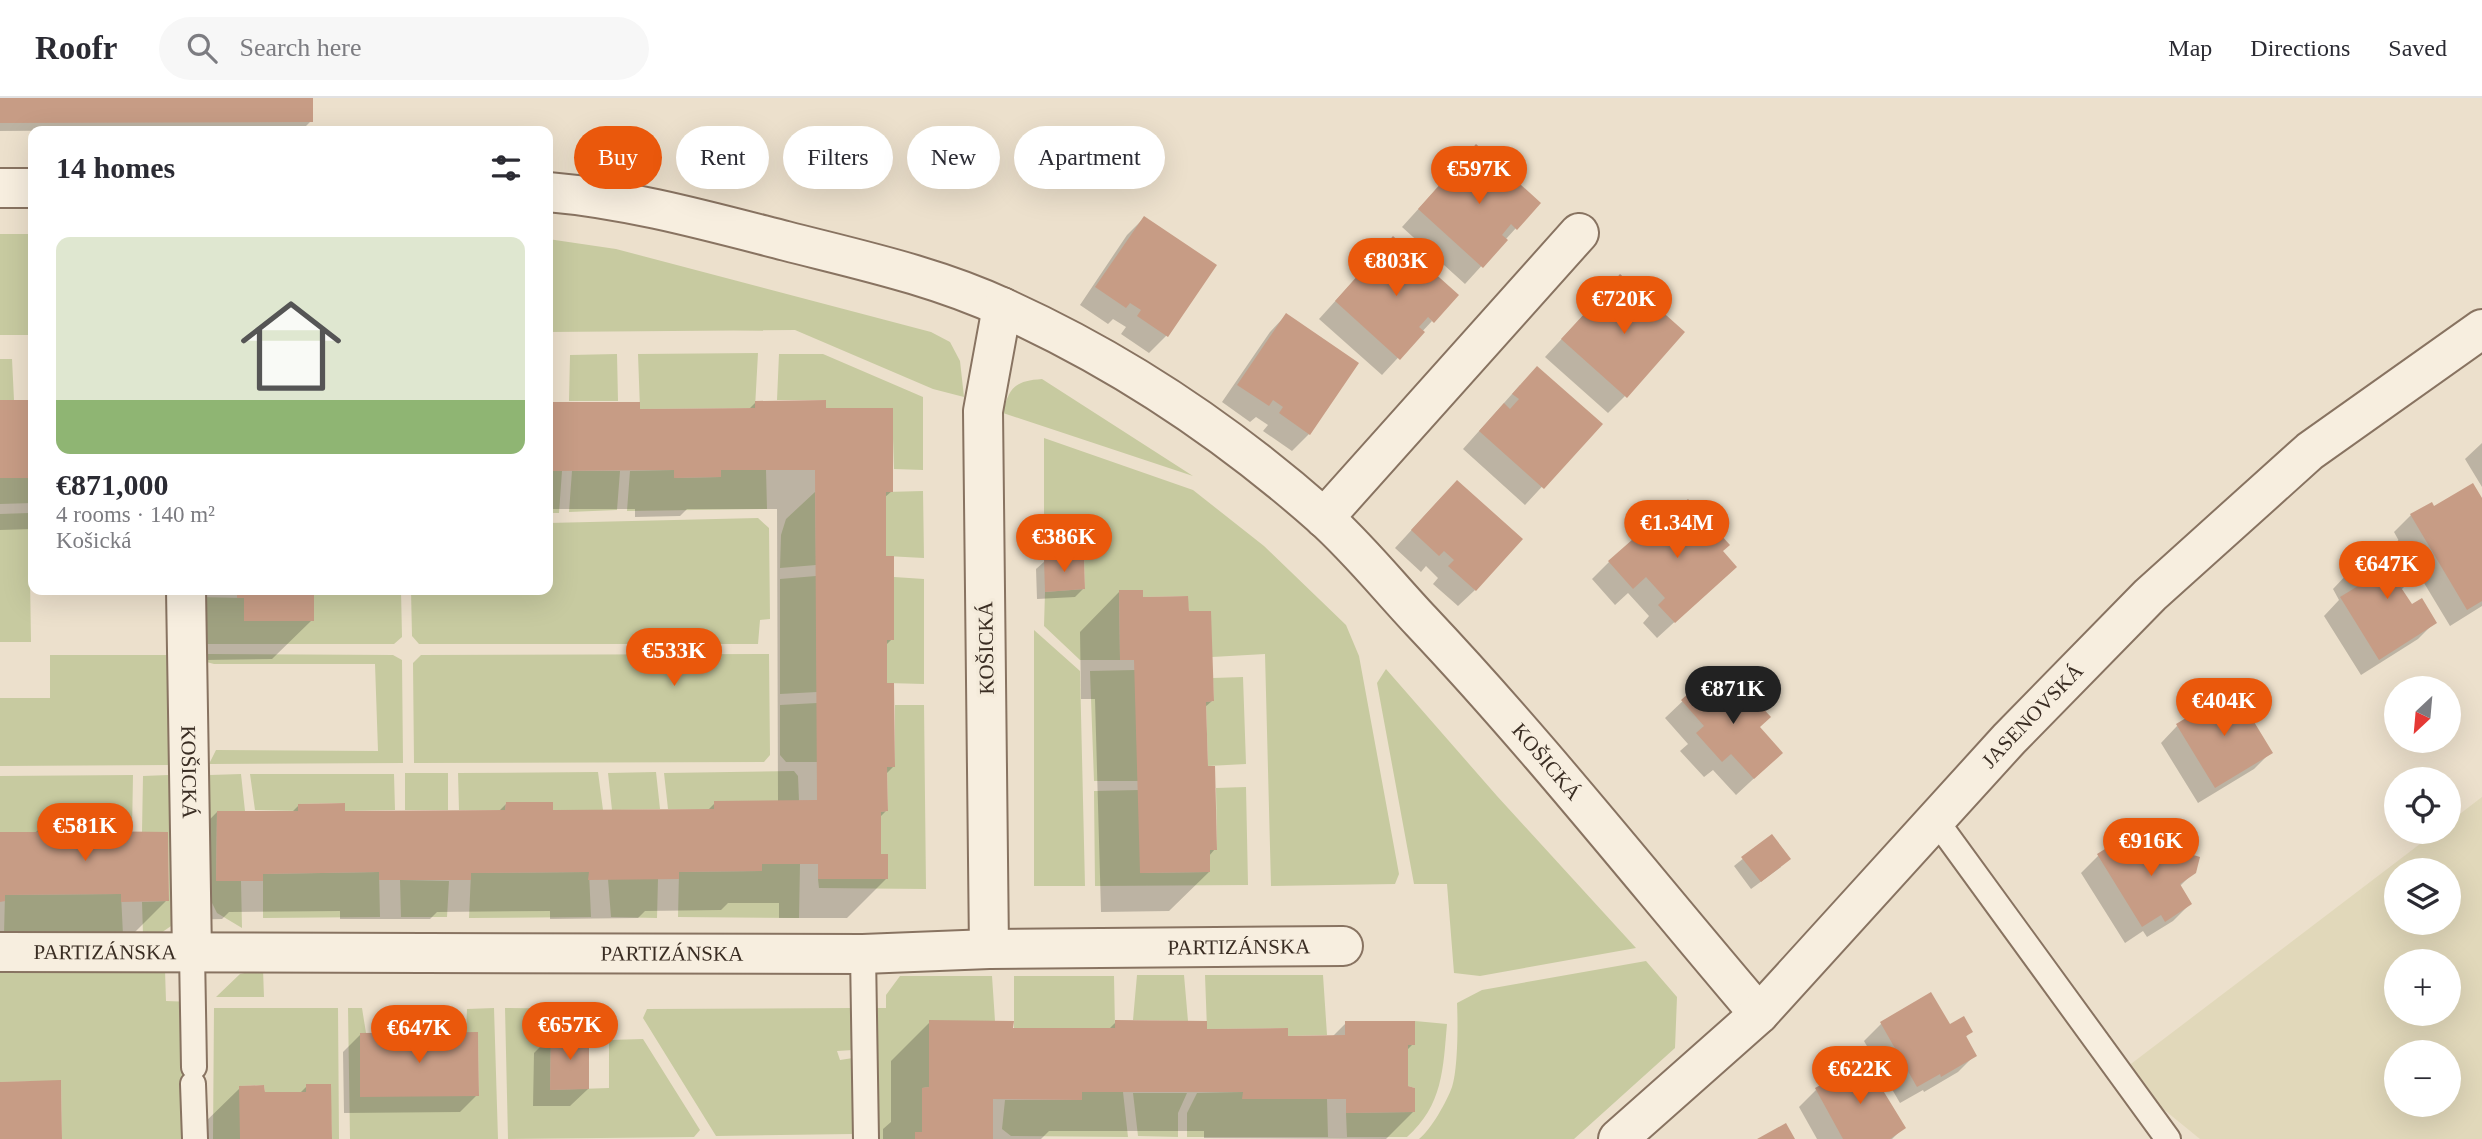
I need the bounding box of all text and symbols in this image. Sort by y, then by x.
search box [159,17,649,80]
icon: search [183,29,221,67]
text: Roofr [35,30,117,66]
text: Search here [239,33,361,62]
text: Map [2168,35,2212,61]
text: Directions [2250,35,2350,61]
text: Saved [2388,35,2447,61]
chip: Buy [574,126,662,189]
chip: Rent [676,126,769,189]
chip: Filters [783,126,893,189]
chip: New [907,126,1000,189]
chip: Apartment [1014,126,1165,189]
pin: €597K [1430,146,1528,206]
icon: filters [487,149,525,187]
text: 14 homes [56,151,175,184]
text: €597K [1447,156,1511,181]
pin: €803K [1347,238,1445,298]
text: €803K [1364,248,1428,273]
pin: €720K [1575,276,1673,336]
icon: home [228,283,354,409]
text: €720K [1592,286,1656,311]
text: €871,000 [56,468,169,501]
pin: €1.34M [1620,500,1734,560]
text: 4 rooms · 140 m² [56,502,215,527]
text: €1.34M [1640,510,1714,535]
pin: €386K [1015,514,1113,574]
text: €386K [1032,524,1096,549]
text: Košická [56,528,131,553]
pin: €647K [2338,542,2436,601]
text: €647K [2355,551,2419,576]
street label: KOŠICKÁ [973,600,999,695]
pin: €533K [625,628,723,688]
text: €533K [642,638,706,663]
street label: JASENOVSKÁ [1977,658,2089,773]
pin: €871K [1684,666,1782,726]
text: €871K [1701,676,1765,701]
north arrow [2384,676,2460,752]
map controls [2384,676,2461,1117]
pin: €404K [2175,678,2273,738]
text: €404K [2192,688,2256,713]
street label: KOŠICKÁ [1507,718,1587,805]
street label: KOŠICKÁ [176,725,202,820]
button: locate [2384,767,2461,844]
pin: €581K [36,804,134,863]
text: €581K [53,813,117,838]
pin: €916K [2102,818,2200,878]
text: €916K [2119,828,2183,853]
button: layers [2384,858,2461,935]
street label: PARTIZÁNSKA [1167,934,1311,959]
street label: PARTIZÁNSKA [34,940,177,964]
street label: PARTIZÁNSKA [601,941,744,966]
button: + [2384,949,2461,1026]
pin: €657K [521,1002,619,1062]
pin: €647K [370,1006,468,1065]
text: €657K [538,1012,602,1037]
text: €647K [387,1015,451,1040]
button: − [2384,1040,2461,1117]
pin: €622K [1811,1046,1909,1106]
text: €622K [1828,1056,1892,1081]

